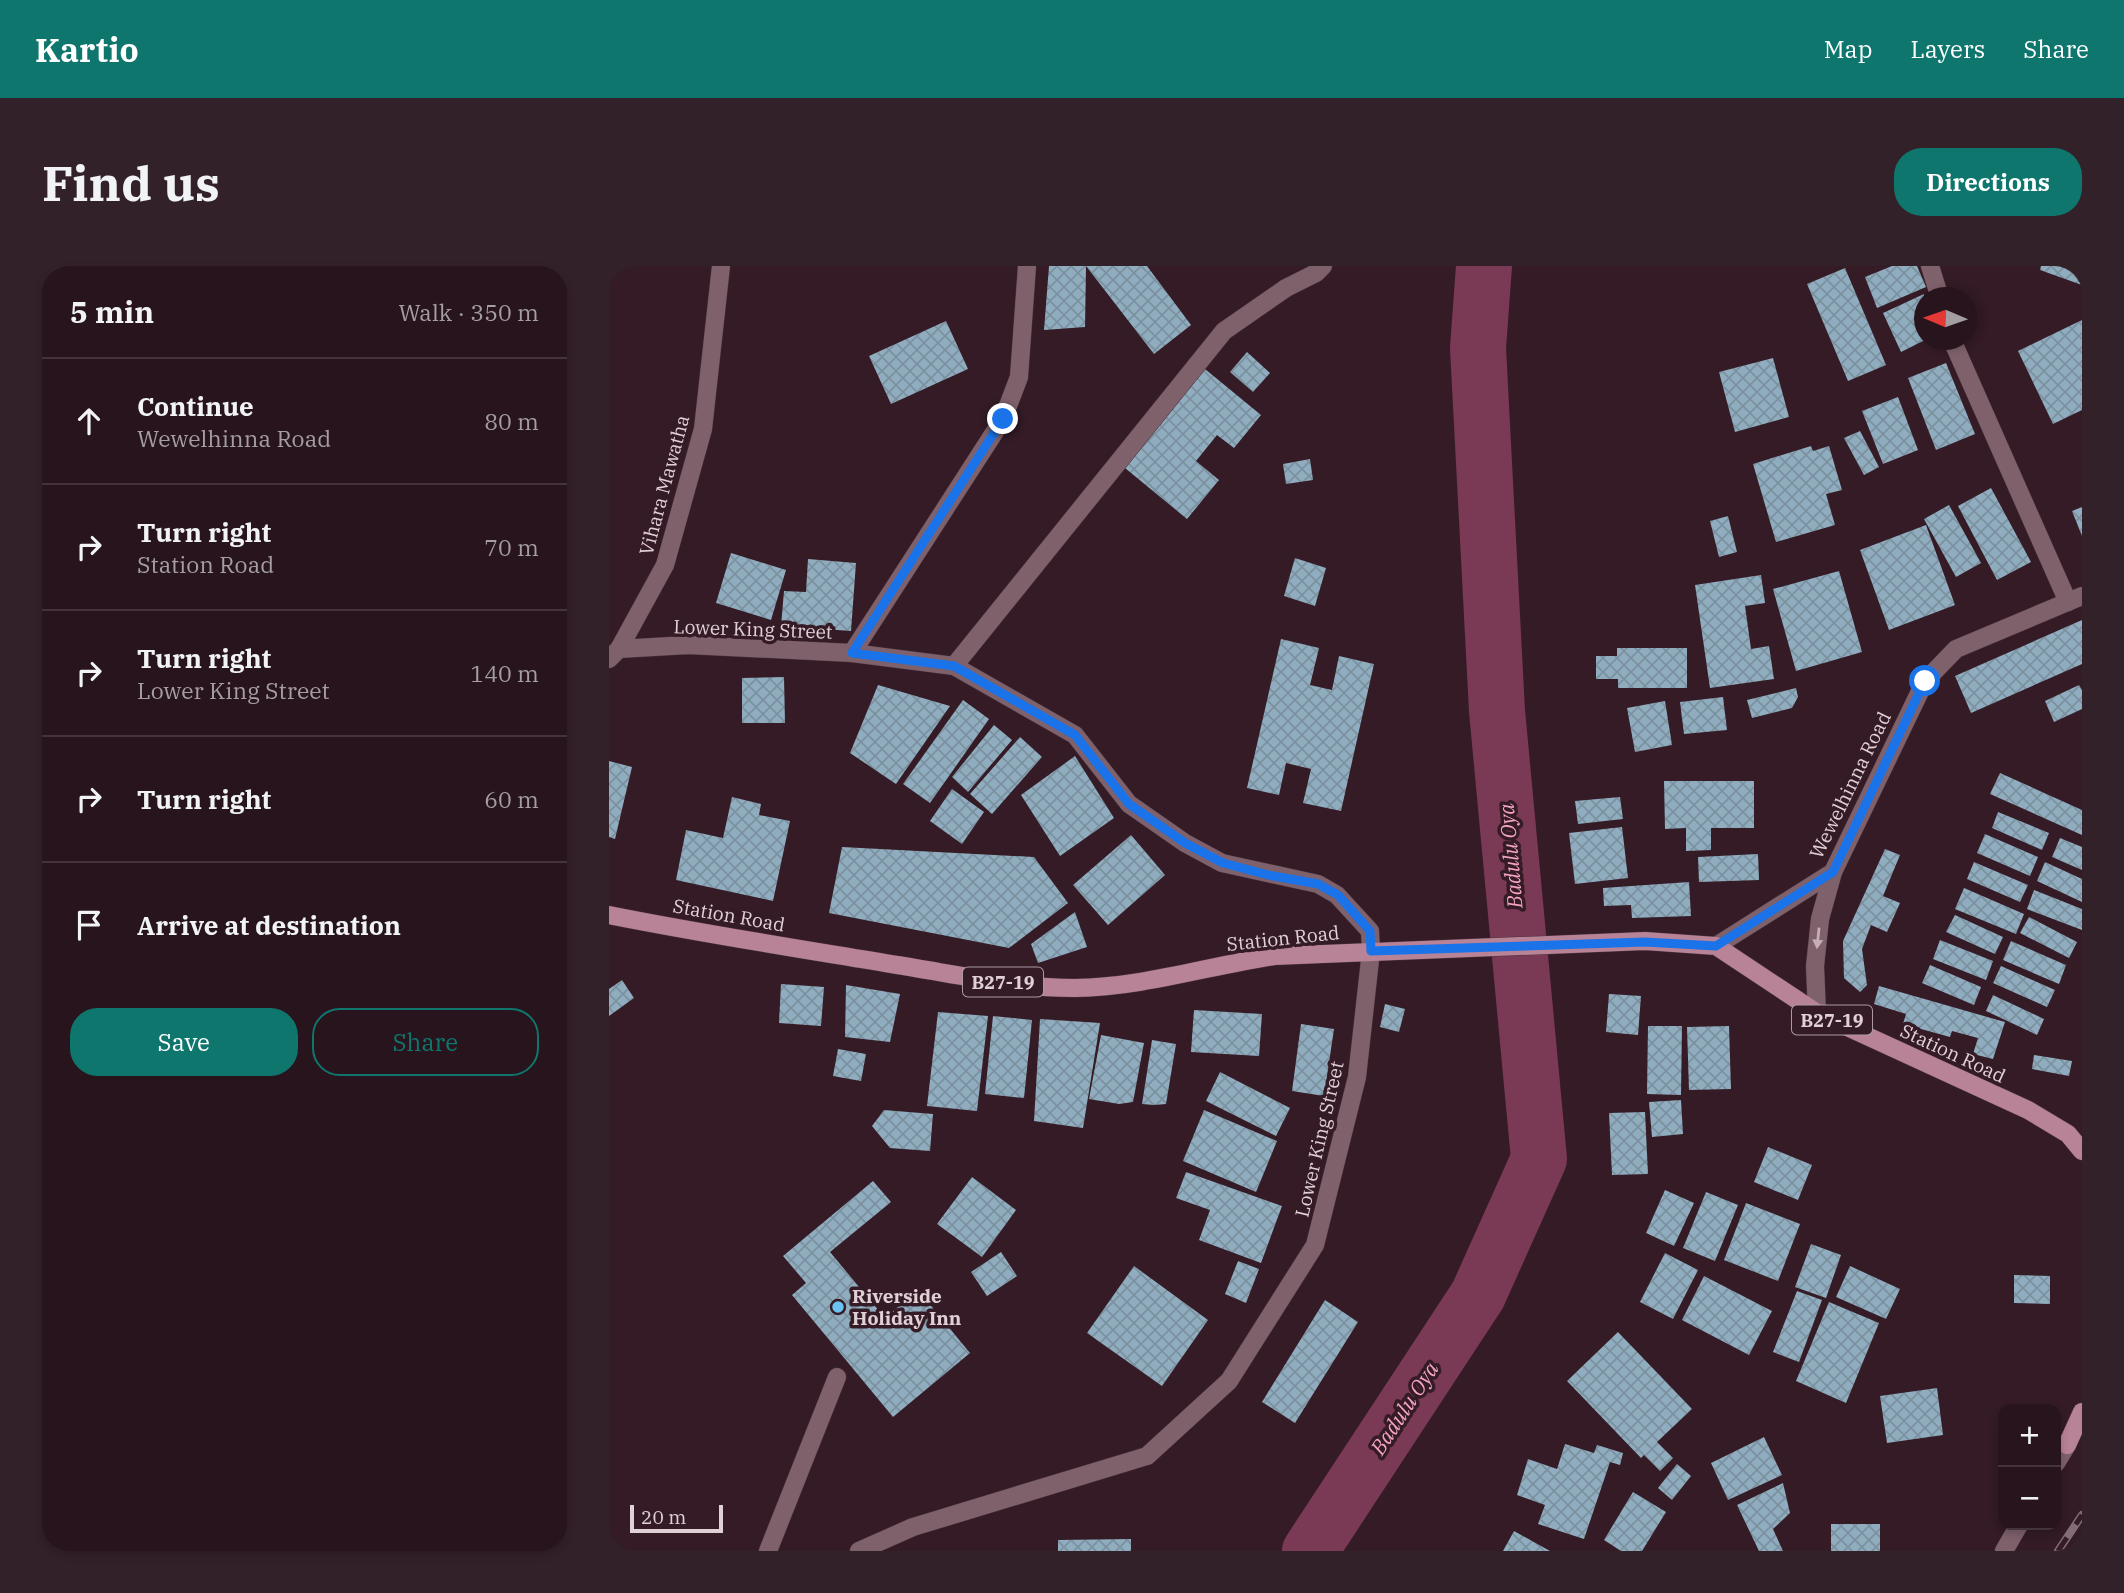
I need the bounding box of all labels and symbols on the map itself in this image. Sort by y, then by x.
north arrow [1914,287,1977,350]
route end [987,403,1018,434]
street label: Vihara Mawatha [634,412,694,558]
street label: Lower King Street [673,614,833,644]
route start [1909,665,1940,696]
street label: Wewelhinna Road [1804,708,1896,862]
water label: Badulu Oya [1491,802,1529,911]
street label: Station Road [671,893,787,937]
street label: Station Road [1225,920,1341,956]
one-way arrow [1812,927,1823,949]
road number: B27-19 [963,968,1043,996]
road number: B27-19 [1792,1006,1872,1034]
street label: Station Road [1897,1018,2009,1088]
street label: Lower King Street [1289,1058,1349,1219]
place label: Riverside Holiday Inn [852,1284,962,1330]
marker: Riverside Holiday Inn [830,1299,846,1315]
water label: Badulu Oya [1363,1356,1445,1461]
scale bar [630,1502,723,1534]

